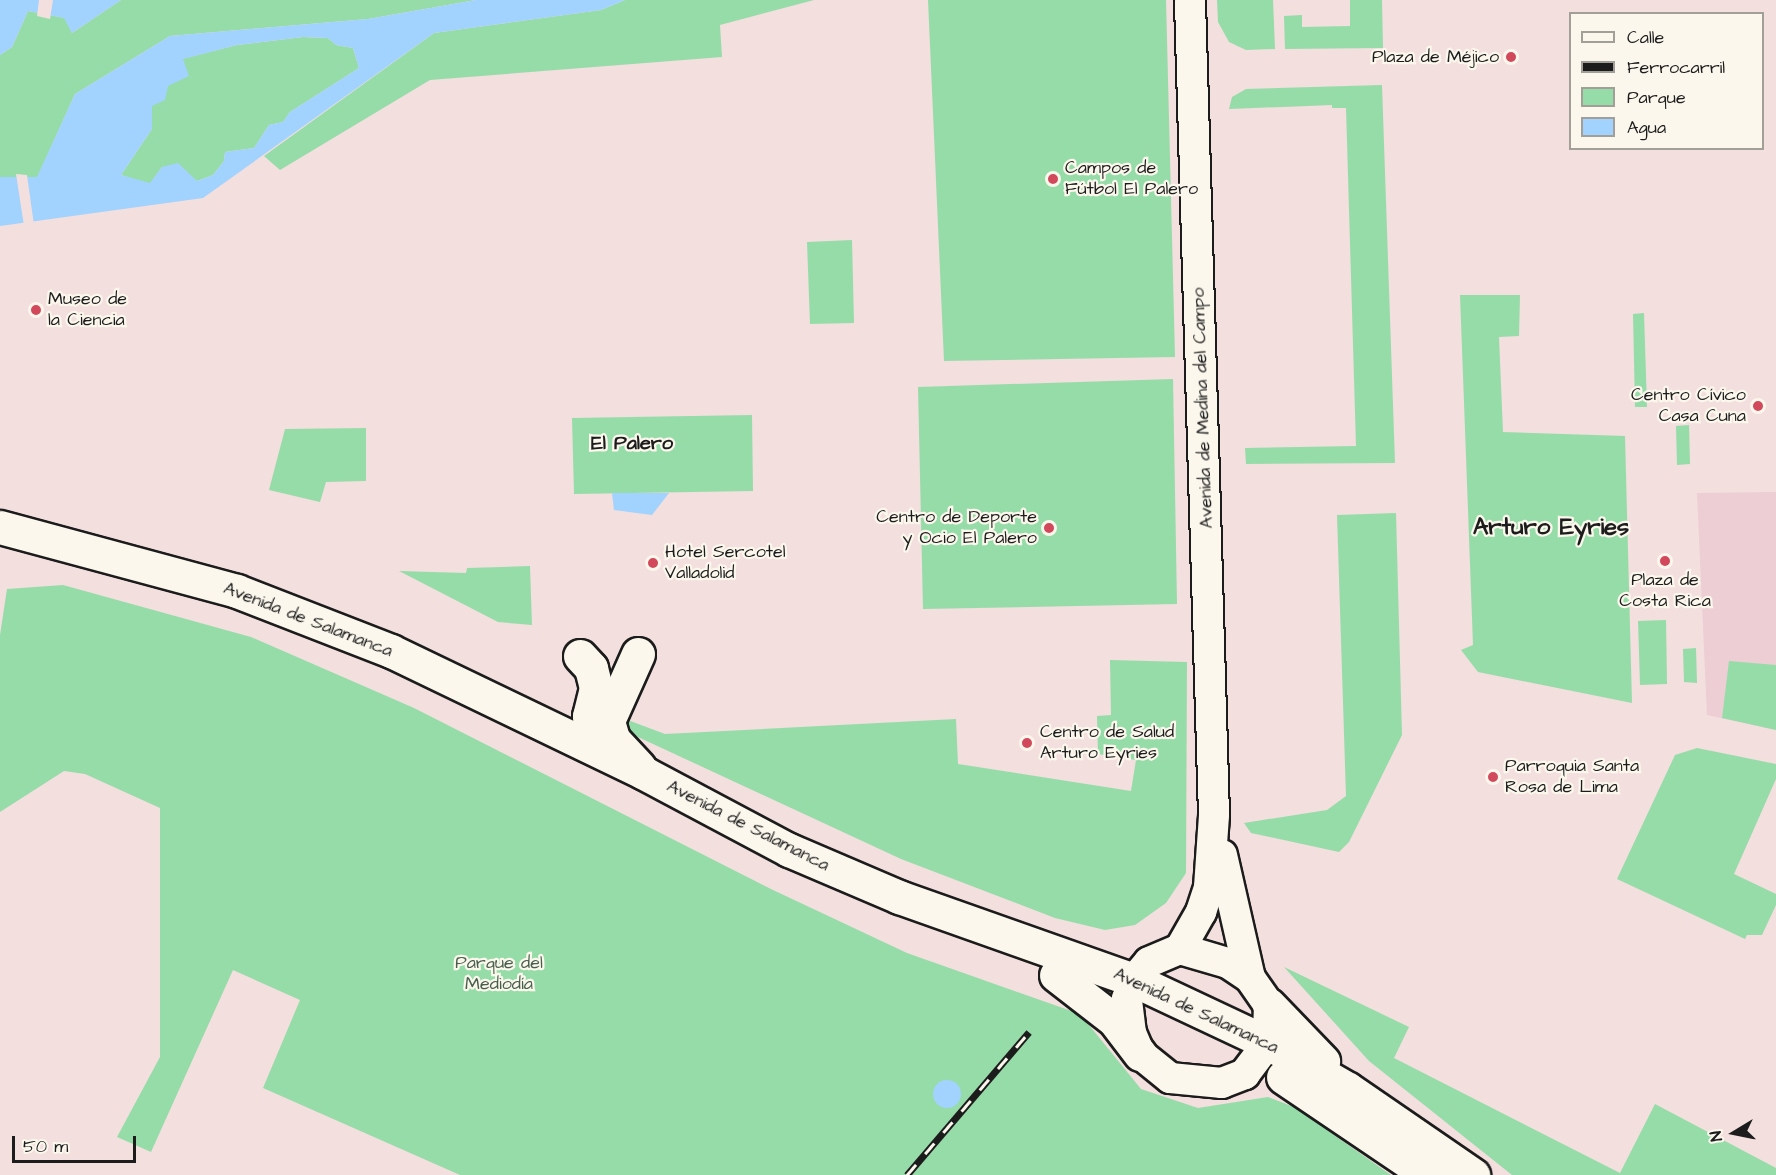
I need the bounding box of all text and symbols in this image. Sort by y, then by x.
legend [1569,12,1764,150]
text: Calle [1627,25,1664,50]
place label: Plaza de Méjico [1372,46,1499,68]
marker: Plaza de Méjico [1504,50,1518,64]
text: Ferrocarril [1627,55,1725,80]
text: Parque [1627,85,1686,110]
text: Agua [1627,115,1666,140]
place label: Campos de Fútbol El Palero [1065,158,1198,201]
marker: Campos de Fútbol El Palero [1046,172,1060,186]
street label: Avenida de Medina del Campo [1188,287,1218,529]
place label: Museo de la Ciencia [48,289,127,332]
marker: Museo de la Ciencia [29,303,43,317]
place label: Centro Cívico Casa Cuna [1631,385,1746,428]
marker: Centro Cívico Casa Cuna [1751,399,1765,413]
district label: El Palero [591,431,673,455]
place label: Centro de Deporte y Ocio El Palero [876,507,1037,550]
district label: Arturo Eyries [1473,514,1629,542]
marker: Centro de Deporte y Ocio El Palero [1042,521,1056,535]
place label: Hotel Sercotel Valladolid [665,542,786,584]
marker: Plaza de Costa Rica [1658,554,1672,568]
marker: Hotel Sercotel Valladolid [646,556,660,570]
place label: Plaza de Costa Rica [1619,570,1711,612]
street label: Avenida de Salamanca [220,578,396,662]
place label: Centro de Salud Arturo Eyries [1040,722,1174,764]
marker: Centro de Salud Arturo Eyries [1018,734,1036,752]
place label: Parroquia Santa Rosa de Lima [1505,756,1639,798]
marker: Parroquia Santa Rosa de Lima [1486,770,1500,784]
street label: Avenida de Salamanca [663,776,833,876]
park label: Parque del Mediodía [455,953,543,996]
street label: Avenida de Salamanca [1110,963,1282,1059]
north arrow [1704,1103,1764,1163]
scale bar [15,1124,140,1162]
text: N [1705,1129,1728,1143]
text: 50 m [23,1134,68,1159]

